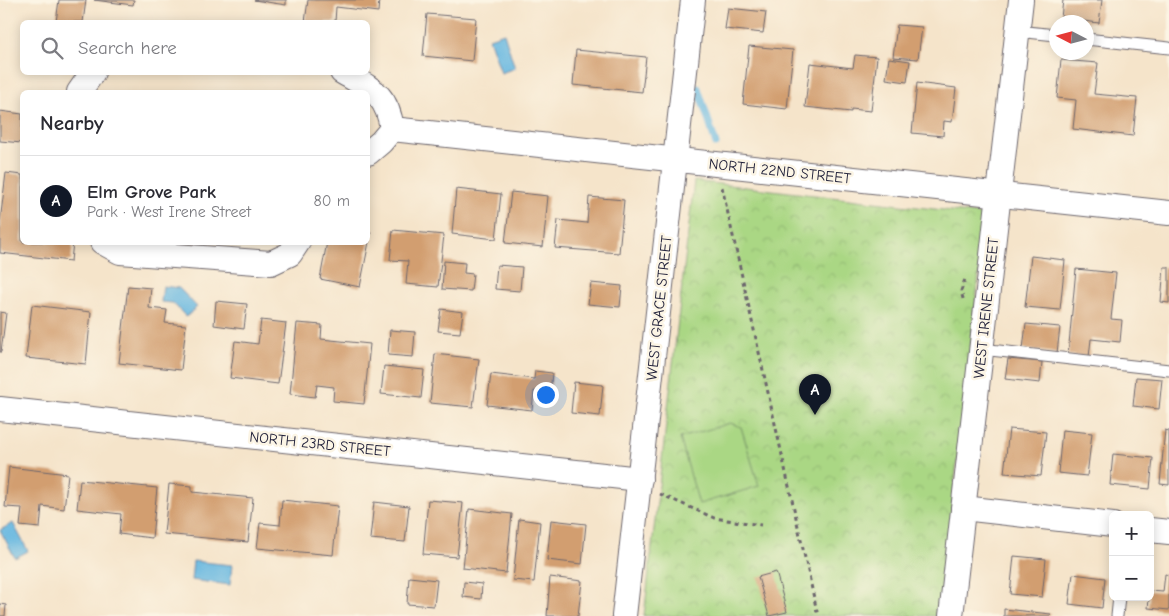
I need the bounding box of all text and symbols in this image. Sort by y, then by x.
north arrow [1049,15,1094,60]
search box [20,20,370,75]
icon: search [38,34,66,62]
text: Search here [78,37,177,59]
text: Nearby [40,111,104,135]
street label: NORTH 22ND STREET [708,155,852,187]
text: Elm Grove Park [87,181,216,203]
text: A [52,192,60,210]
text: 80 m [313,192,350,210]
text: Park · West Irene Street [87,203,251,221]
street label: WEST GRACE STREET [642,234,676,381]
street label: WEST IRENE STREET [970,236,1002,380]
pin: A [799,374,831,415]
your location [533,382,559,408]
street label: NORTH 23RD STREET [248,428,392,460]
map controls [1109,511,1154,601]
button: + [1109,511,1154,556]
button: − [1109,556,1154,601]

